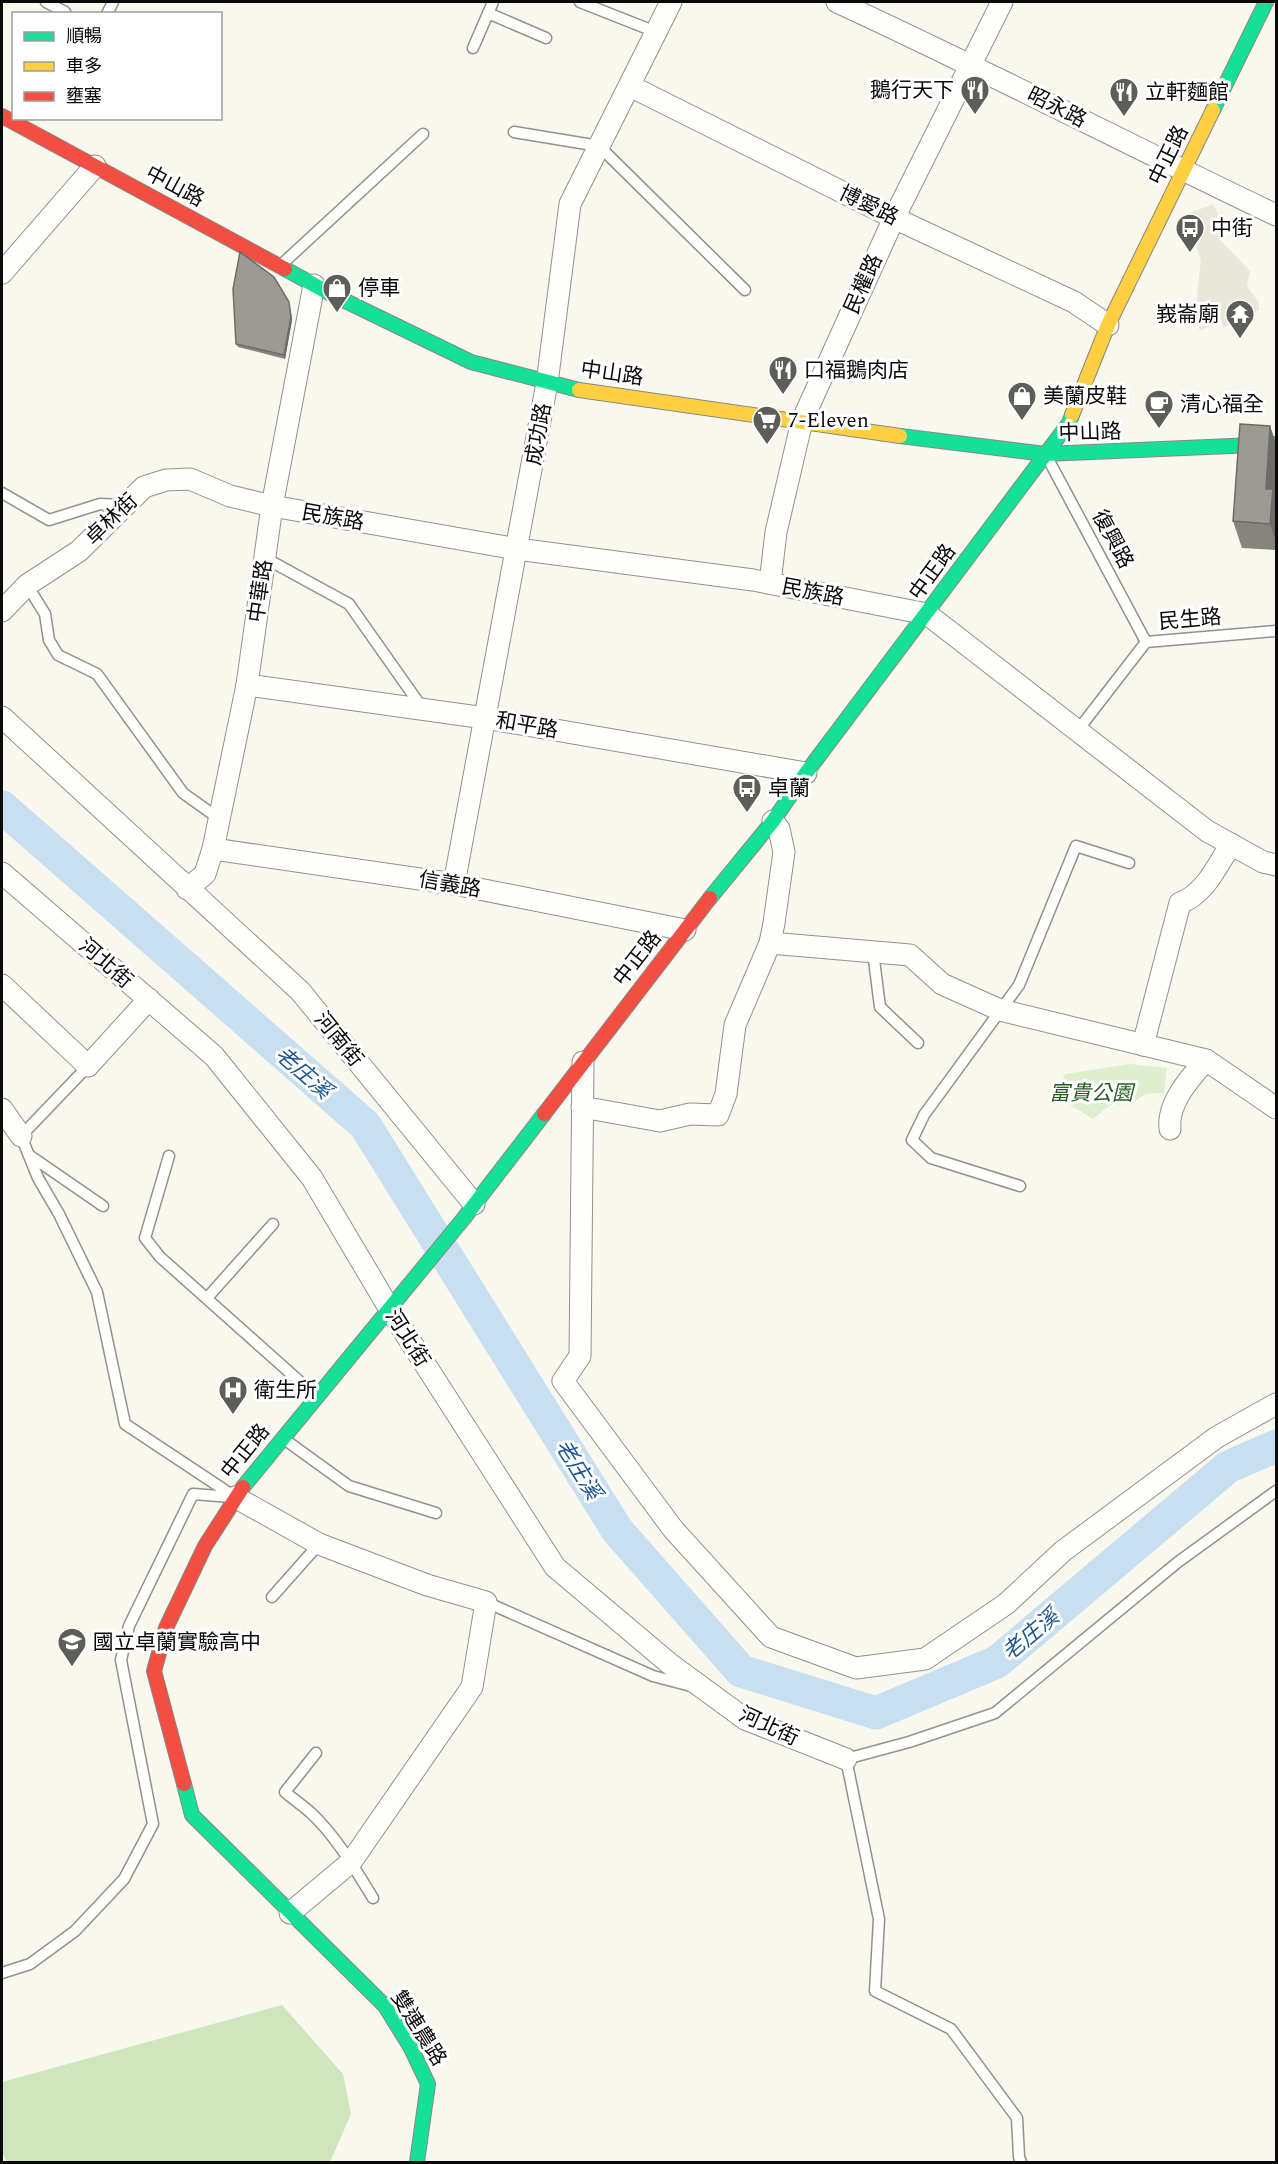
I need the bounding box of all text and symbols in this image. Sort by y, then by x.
legend [12,12,222,120]
text: 順暢 [66,23,102,50]
text: 車多 [66,53,102,80]
restaurant icon: 鵝行天下 [959,74,991,116]
place label: 鵝行天下 [870,75,954,107]
restaurant icon: 立軒麵館 [1108,76,1140,118]
place label: 立軒麵館 [1145,77,1229,109]
street label: 昭永路 [1021,79,1092,136]
text: 壅塞 [66,83,102,110]
street label: 中正路 [1141,120,1197,191]
street label: 中山路 [139,158,210,216]
street label: 博愛路 [833,178,904,234]
bus stop icon: 中街 [1174,212,1206,254]
place label: 中街 [1211,213,1253,245]
street label: 民權路 [836,249,891,320]
shop icon: 停車 [321,272,353,314]
place label: 停車 [358,273,400,305]
temple icon: 峩崙廟 [1224,298,1256,340]
place label: 峩崙廟 [1156,299,1219,331]
street label: 中山路 [578,354,645,394]
restaurant icon: 口福鵝肉店 [767,354,799,396]
place label: 口福鵝肉店 [804,355,909,387]
shop icon: 美蘭皮鞋 [1006,380,1038,422]
place label: 美蘭皮鞋 [1043,381,1127,413]
cafe icon: 清心福全 [1143,388,1175,430]
place label: 清心福全 [1180,389,1264,421]
street label: 成功路 [518,400,560,468]
supermarket icon: 7-Eleven [751,404,783,446]
place label: 7-Eleven [788,405,869,437]
street label: 中山路 [1058,416,1122,450]
street label: 卓林街 [78,486,145,553]
street label: 民族路 [299,497,367,539]
street label: 復興路 [1083,504,1141,575]
street label: 中正路 [901,538,964,607]
street label: 中華路 [241,558,281,625]
street label: 民族路 [779,571,847,615]
street label: 民生路 [1157,601,1223,639]
street label: 和平路 [493,705,561,747]
bus stop icon: 卓蘭 [731,772,763,814]
place label: 卓蘭 [768,773,810,805]
street label: 信義路 [416,864,484,906]
street label: 中正路 [606,924,670,993]
street label: 河北街 [71,931,140,996]
street label: 河南街 [306,1005,370,1074]
water label: 老庄溪 [267,1039,341,1109]
park label: 富貴公園 [1049,1078,1136,1110]
street label: 河北街 [377,1303,437,1374]
hospital icon: 衛生所 [217,1374,249,1416]
place label: 衛生所 [254,1375,317,1407]
street label: 中正路 [214,1417,278,1486]
water label: 老庄溪 [546,1433,611,1509]
water label: 老庄溪 [995,1599,1069,1669]
school or university icon: 國立卓蘭實驗高中 [56,1626,88,1668]
place label: 國立卓蘭實驗高中 [93,1627,261,1659]
street label: 河北街 [733,1699,804,1755]
street label: 雙連農路 [382,1984,454,2073]

